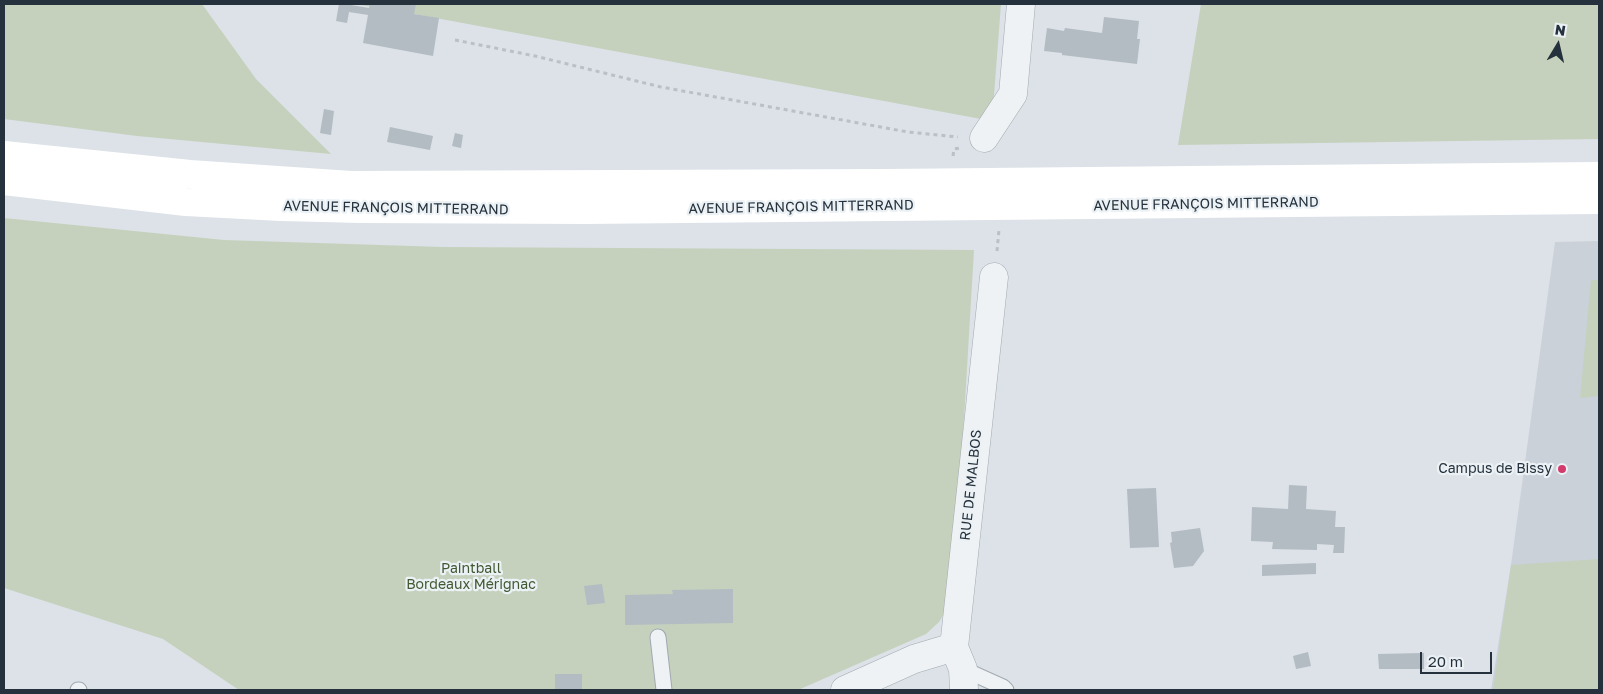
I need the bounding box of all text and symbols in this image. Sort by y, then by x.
north arrow [1533,20,1583,70]
text: N [1554,20,1567,39]
street label: AVENUE FRANÇOIS MITTERRAND [1093,194,1319,214]
street label: AVENUE FRANÇOIS MITTERRAND [688,197,914,217]
street label: AVENUE FRANÇOIS MITTERRAND [283,198,509,218]
street label: RUE DE MALBOS [957,429,985,541]
place label: Campus de Bissy [1438,461,1552,477]
marker: Campus de Bissy [1556,463,1568,475]
park label: Paintball Bordeaux Mérignac [406,561,536,594]
scale bar [1423,642,1496,674]
text: 20 m [1428,652,1463,670]

